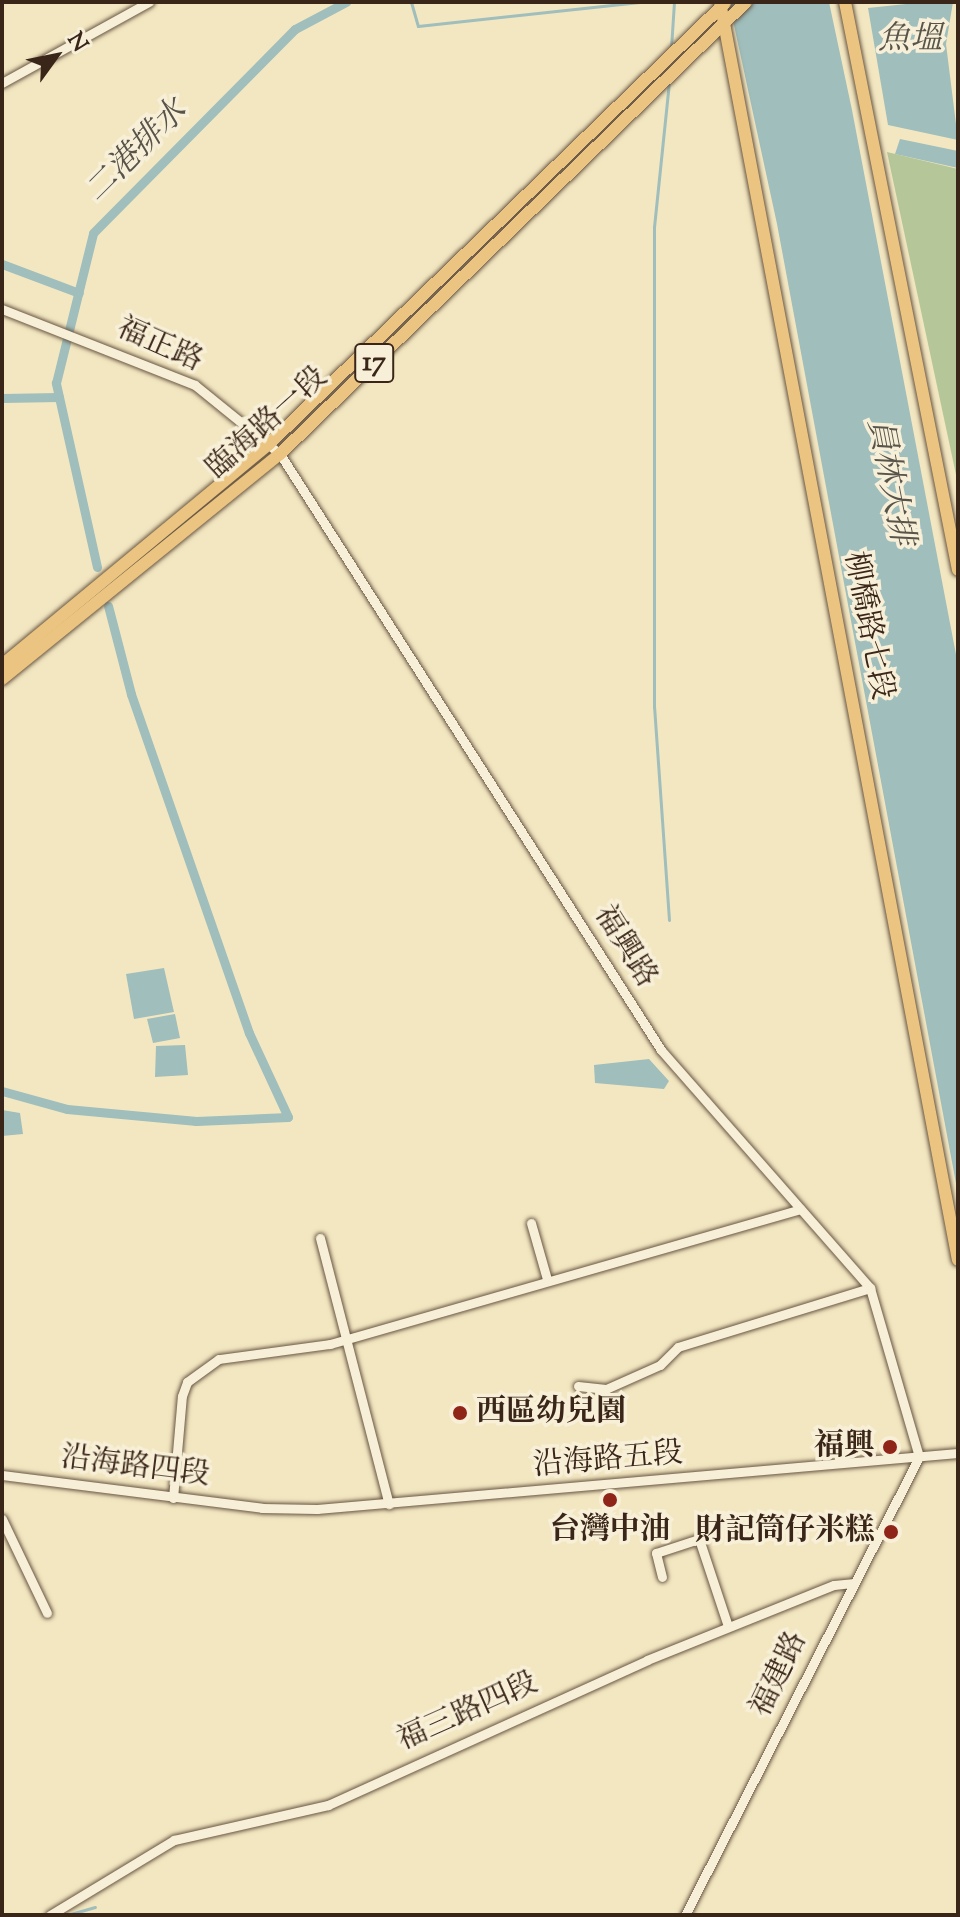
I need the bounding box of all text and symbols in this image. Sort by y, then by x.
north arrow [16,16,96,96]
water label: 魚塭 [878,21,942,59]
text: N [58,27,94,59]
water label: 二港排水 [78,93,196,211]
street label: 福正路 [111,311,207,381]
road number: 17 [354,339,394,387]
street label: 臨海路一段 [200,360,336,488]
water label: 員林大排 [858,416,920,548]
street label: 柳橋路七段 [835,549,899,703]
street label: 福興路 [585,899,663,995]
place label: 西區幼兒園 [476,1395,626,1431]
marker: 西區幼兒園 [451,1404,469,1422]
place label: 福興 [814,1429,874,1465]
street label: 沿海路五段 [532,1437,684,1485]
marker: 福興 [881,1438,899,1456]
street label: 沿海路四段 [58,1441,212,1495]
marker: 台灣中油 [601,1491,619,1509]
place label: 台灣中油 [550,1513,670,1549]
place label: 財記筒仔米糕 [695,1514,875,1550]
marker: 財記筒仔米糕 [882,1523,900,1541]
street label: 福建路 [744,1627,816,1723]
street label: 福三路四段 [392,1666,544,1760]

